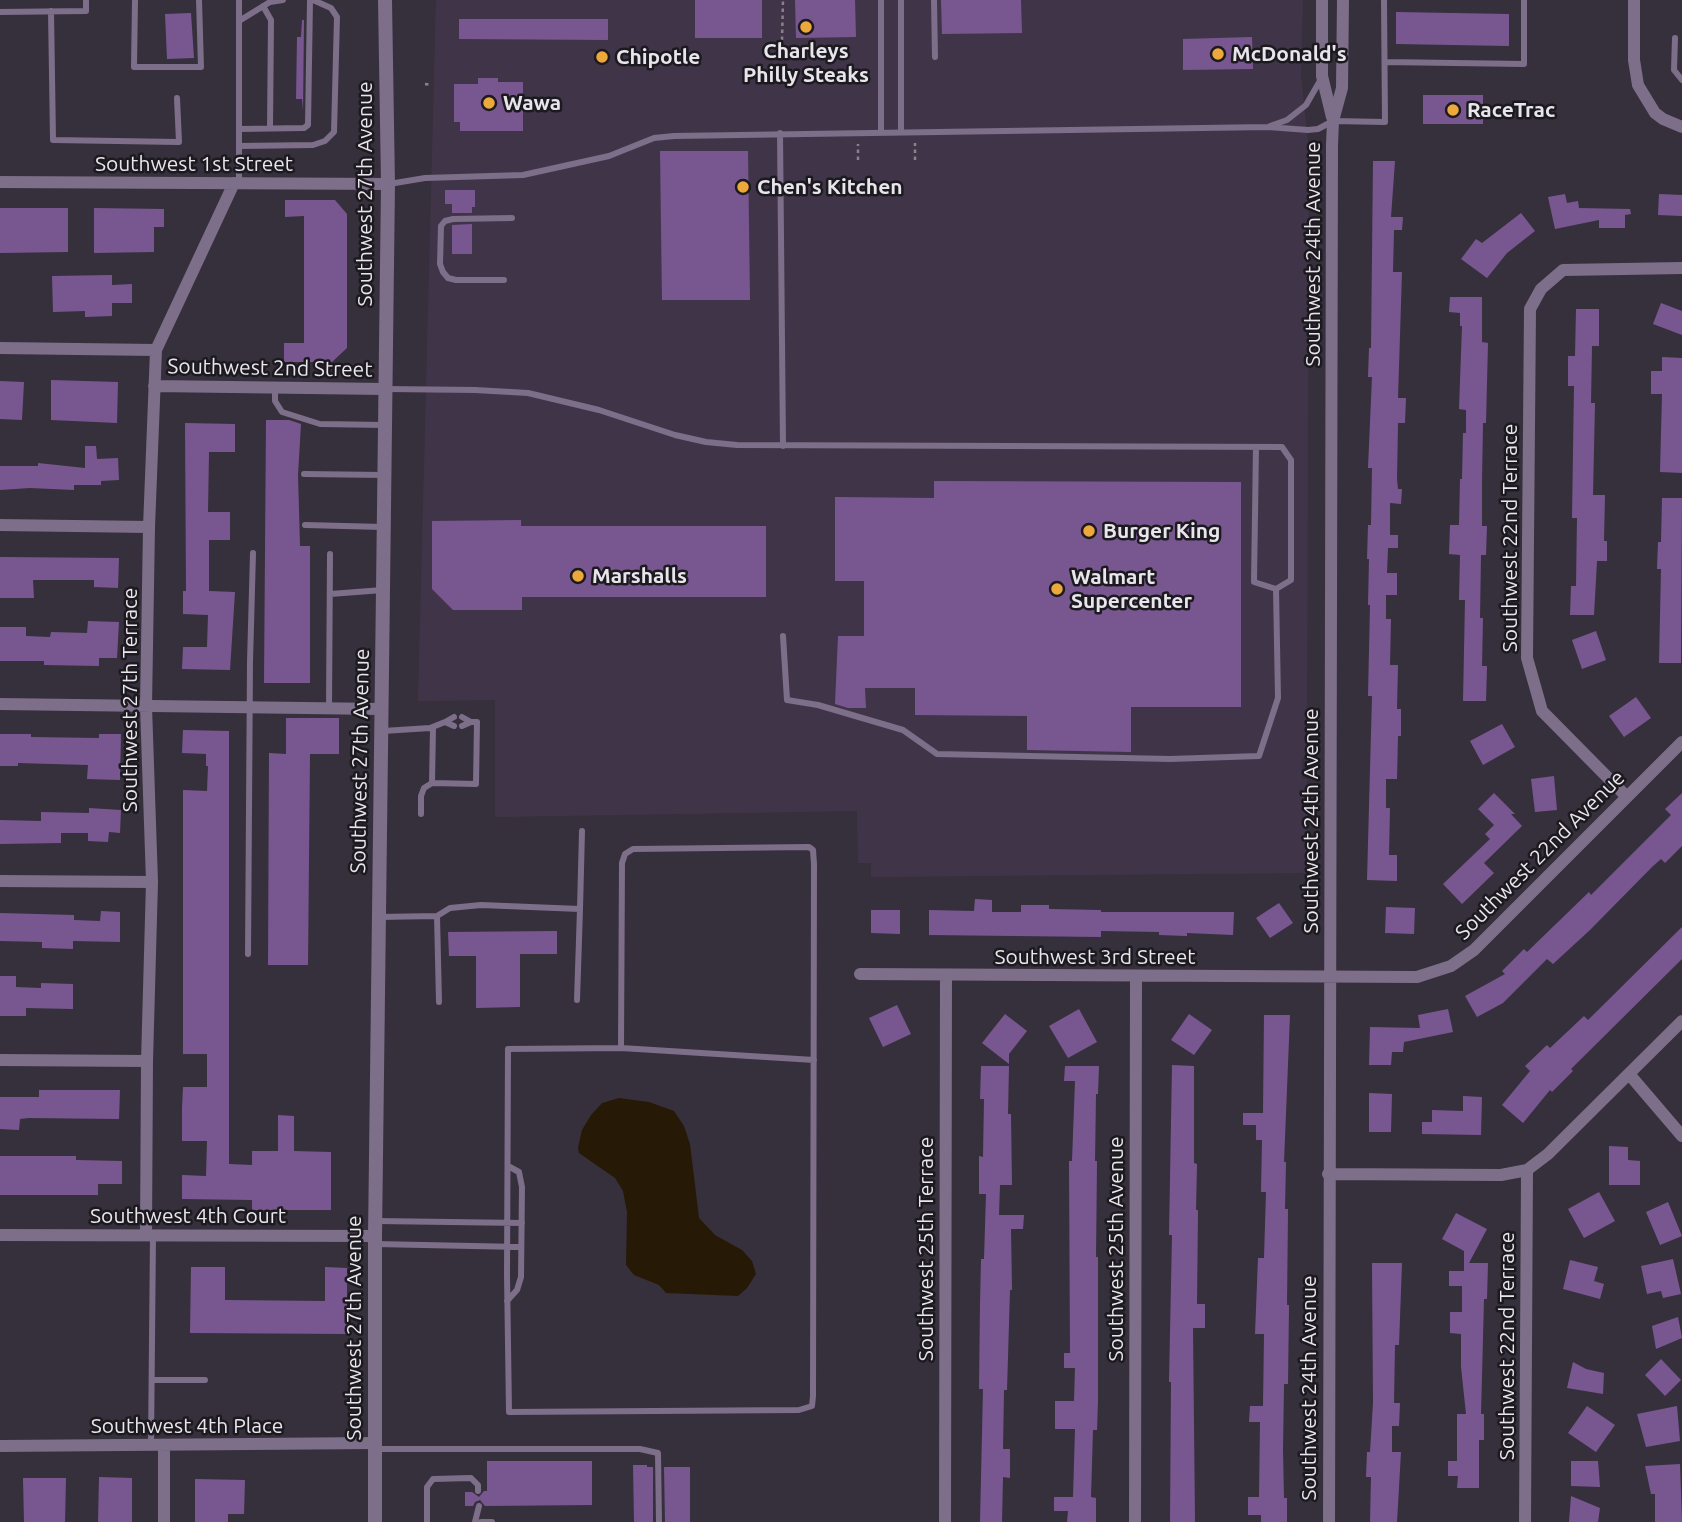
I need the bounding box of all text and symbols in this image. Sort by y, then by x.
marker: Charleys Philly Steaks [798,19,814,35]
place label: Charleys Philly Steaks [743,38,869,88]
place label: McDonald's [1232,41,1347,67]
place label: Chipotle [616,44,700,70]
marker: McDonald's [1210,46,1226,62]
marker: Chipotle [594,49,610,65]
street label: Southwest 27th Avenue [352,81,378,307]
place label: Wawa [503,90,561,116]
marker: Wawa [481,95,497,111]
place label: RaceTrac [1467,97,1555,123]
marker: RaceTrac [1445,102,1461,118]
street label: Southwest 24th Avenue [1300,141,1326,367]
street label: Southwest 1st Street [95,151,293,177]
place label: Chen's Kitchen [757,174,903,200]
marker: Chen's Kitchen [735,179,751,195]
street label: Southwest 2nd Street [167,354,373,382]
street label: Southwest 22nd Terrace [1497,424,1523,652]
place label: Burger King [1103,518,1220,544]
marker: Burger King [1081,523,1097,539]
place label: Marshalls [592,563,687,589]
place label: Walmart Supercenter [1071,564,1192,614]
marker: Marshalls [570,568,586,584]
marker: Walmart Supercenter [1049,581,1065,597]
street label: Southwest 27th Terrace [117,588,143,812]
street label: Southwest 27th Avenue [345,648,375,874]
street label: Southwest 24th Avenue [1298,708,1324,934]
street label: Southwest 22nd Avenue [1450,765,1630,945]
street label: Southwest 3rd Street [994,944,1196,970]
street label: Southwest 25th Avenue [1103,1136,1129,1362]
street label: Southwest 25th Terrace [913,1137,939,1361]
street label: Southwest 4th Court [90,1203,286,1229]
street label: Southwest 27th Avenue [341,1215,367,1441]
street label: Southwest 22nd Terrace [1494,1232,1520,1460]
street label: Southwest 24th Avenue [1296,1275,1322,1501]
street label: Southwest 4th Place [91,1413,283,1439]

